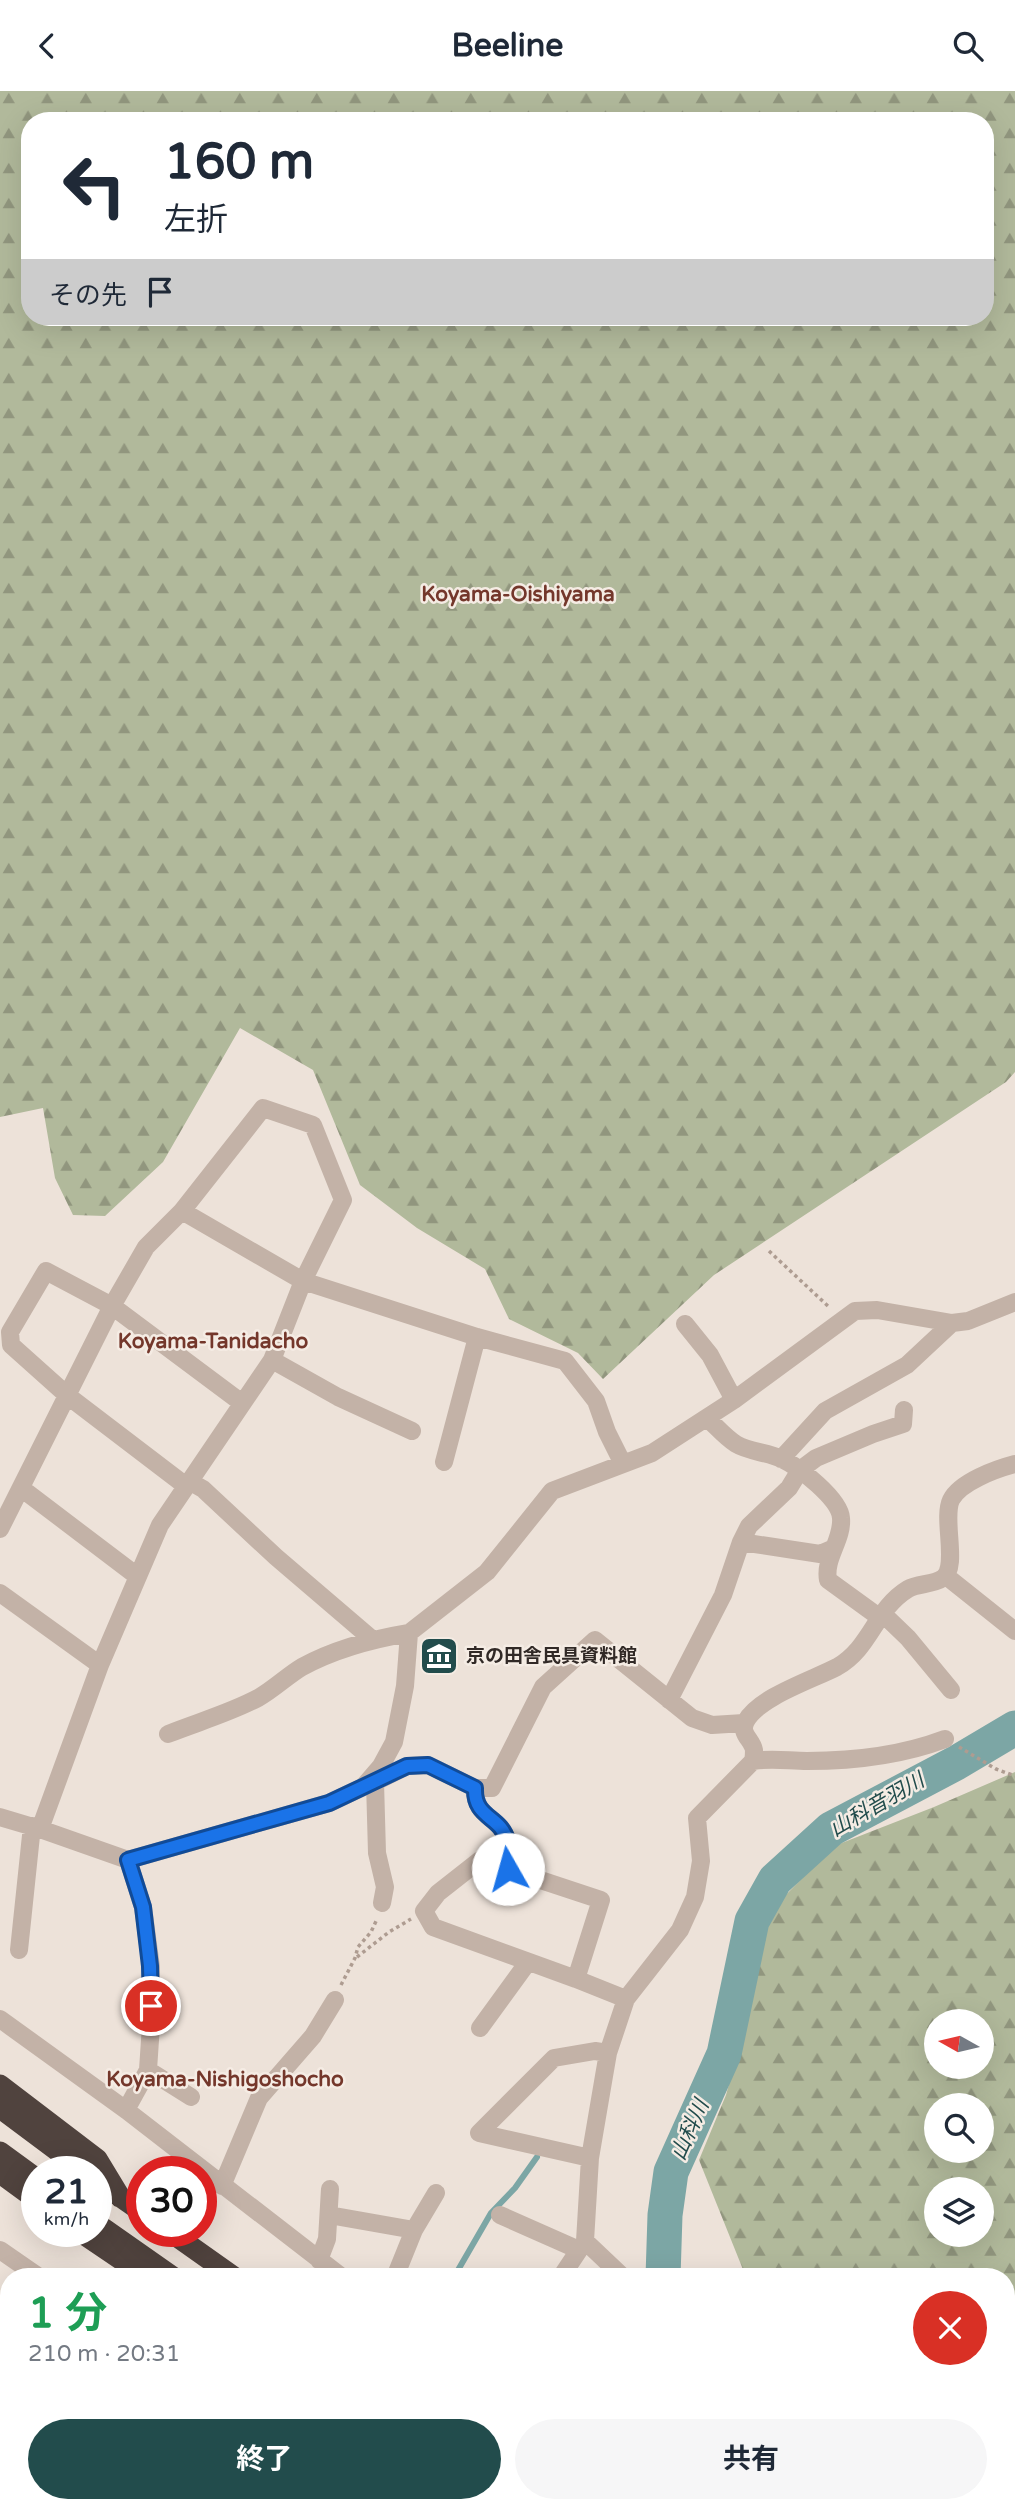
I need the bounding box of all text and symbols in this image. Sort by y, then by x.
icon: back [28,27,66,65]
text: Beeline [452,27,563,65]
icon: search [949,27,987,65]
text: 160 m [164,133,314,192]
icon: left [49,140,140,231]
text: 左折 [164,201,228,239]
icon: arrive [141,273,179,311]
text: その先 [49,280,127,311]
district label: Koyama-Oishiyama [421,582,615,607]
district label: Koyama-Tanidacho [118,1329,309,1354]
museum icon: 京の田舎民具資料館 [418,1635,460,1677]
place label: 京の田舎民具資料館 [466,1645,637,1667]
water label: 山科音羽川 [825,1767,930,1842]
position arrow [471,1832,545,1906]
pin [121,1976,181,2036]
icon: arrive [132,1987,170,2025]
north arrow [924,2009,994,2079]
map controls [924,2009,994,2247]
district label: Koyama-Nishigoshocho [106,2067,344,2092]
button: search [924,2093,994,2163]
water label: 山科川 [666,2094,715,2164]
speed limit sign: 30 [126,2156,217,2247]
text: 21 [45,2171,88,2213]
button: layers [924,2177,994,2247]
text: km/h [44,2208,89,2230]
text: 1 分 [28,2288,107,2339]
button: close [913,2291,987,2365]
text: 210 m · 20:31 [28,2340,180,2368]
button: 終了 [28,2419,501,2499]
button: 共有 [515,2419,987,2499]

